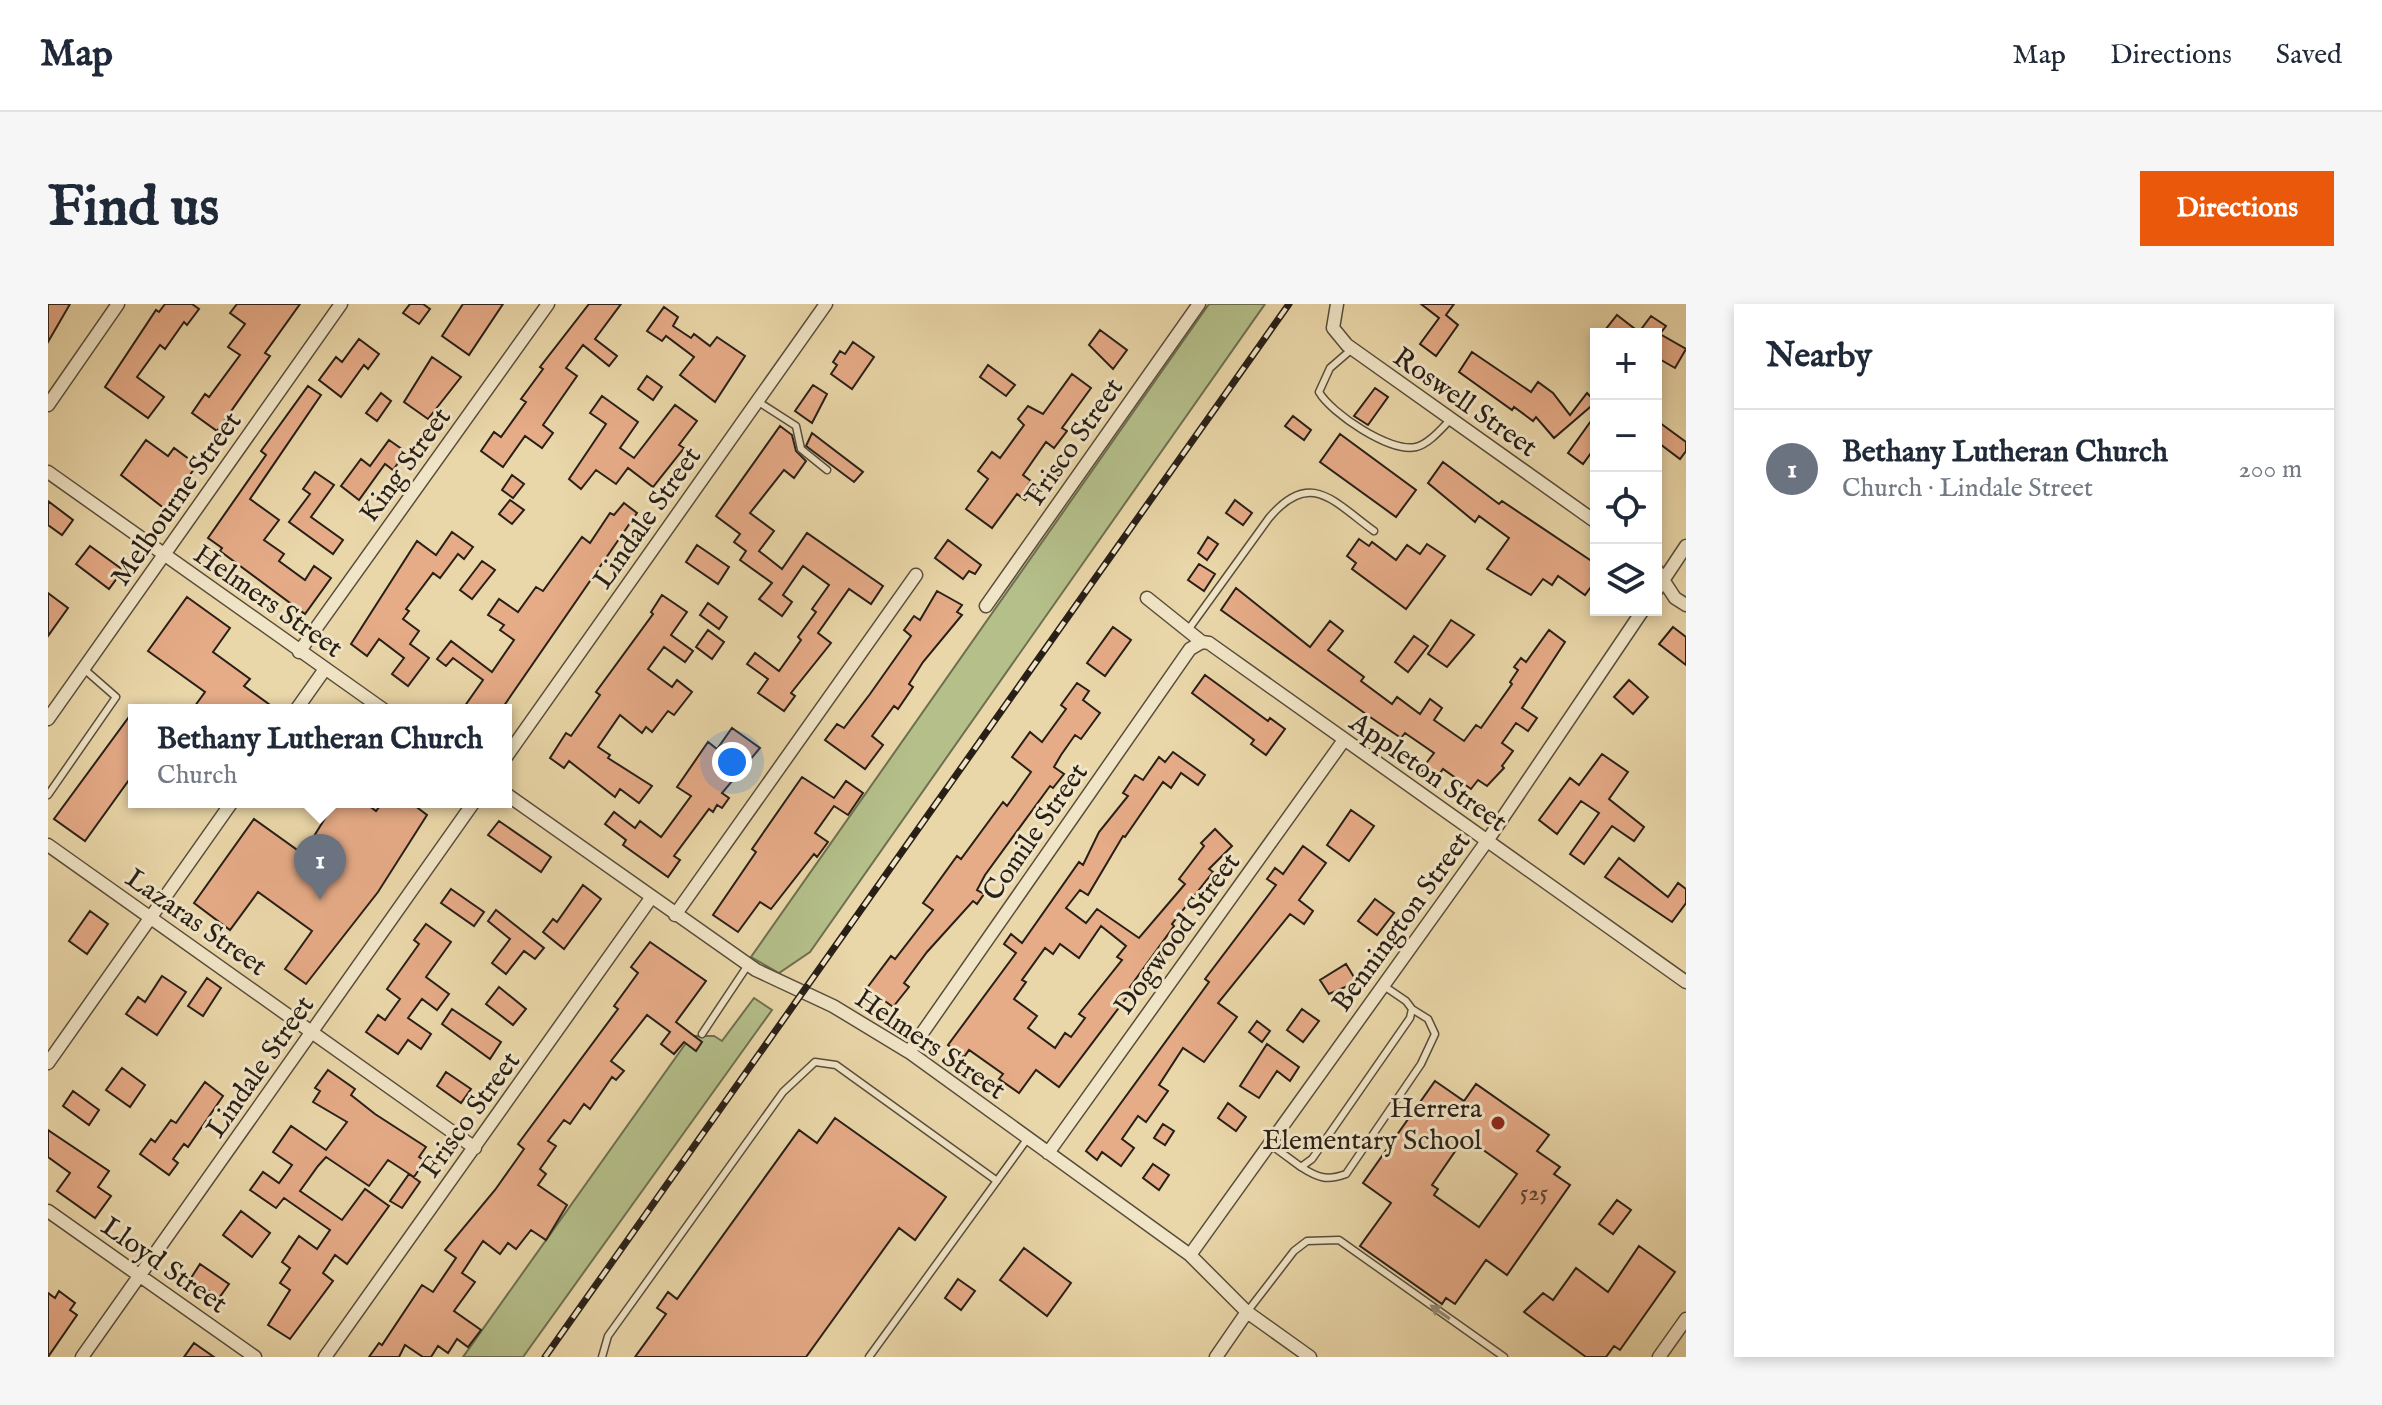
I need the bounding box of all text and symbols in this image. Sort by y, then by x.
text: Map [40,31,113,79]
text: Map [2012,38,2066,73]
text: Directions [2110,38,2232,73]
text: Saved [2276,38,2342,73]
button: Directions [2140,171,2334,246]
text: Find us [48,173,219,244]
map controls [1590,328,1662,616]
button: + [1590,328,1662,400]
text: Nearby [1766,335,1872,378]
street label: Roswell Street [1386,340,1544,466]
street label: Frisco Street [1018,372,1132,513]
button: − [1590,400,1662,472]
street label: King Street [353,401,460,530]
street label: Melbourne Street [104,405,250,593]
text: Bethany Lutheran Church [1842,434,2168,472]
street label: Lindale Street [586,440,710,596]
text: 1 [1787,453,1797,486]
text: 200 m [2238,453,2302,486]
button: locate [1590,472,1662,544]
text: Church · Lindale Street [1842,472,2093,505]
street label: Helmers Street [186,538,349,667]
button: layers [1590,544,1662,616]
popup [128,704,512,808]
street label: Appleton Street [1341,705,1514,841]
text: Bethany Lutheran Church [157,721,483,759]
your location [712,742,752,782]
street label: Comile Street [976,756,1097,908]
text: Church [157,759,237,792]
street label: Bennington Street [1325,825,1479,1019]
pin: 1 [294,834,346,900]
street label: Dogwood Street [1107,846,1249,1022]
street label: Lazaras Street [118,861,273,985]
street label: Helmers Street [848,982,1012,1109]
street label: Lindale Street [199,989,323,1145]
street label: Frisco Street [413,1045,529,1186]
place label: Herrera Elementary School [1262,1092,1483,1159]
marker: Herrera Elementary School [1489,1114,1507,1132]
house number: 525 [1520,1178,1549,1209]
street label: Lloyd Street [94,1210,234,1322]
one-way arrow [1430,1305,1451,1320]

